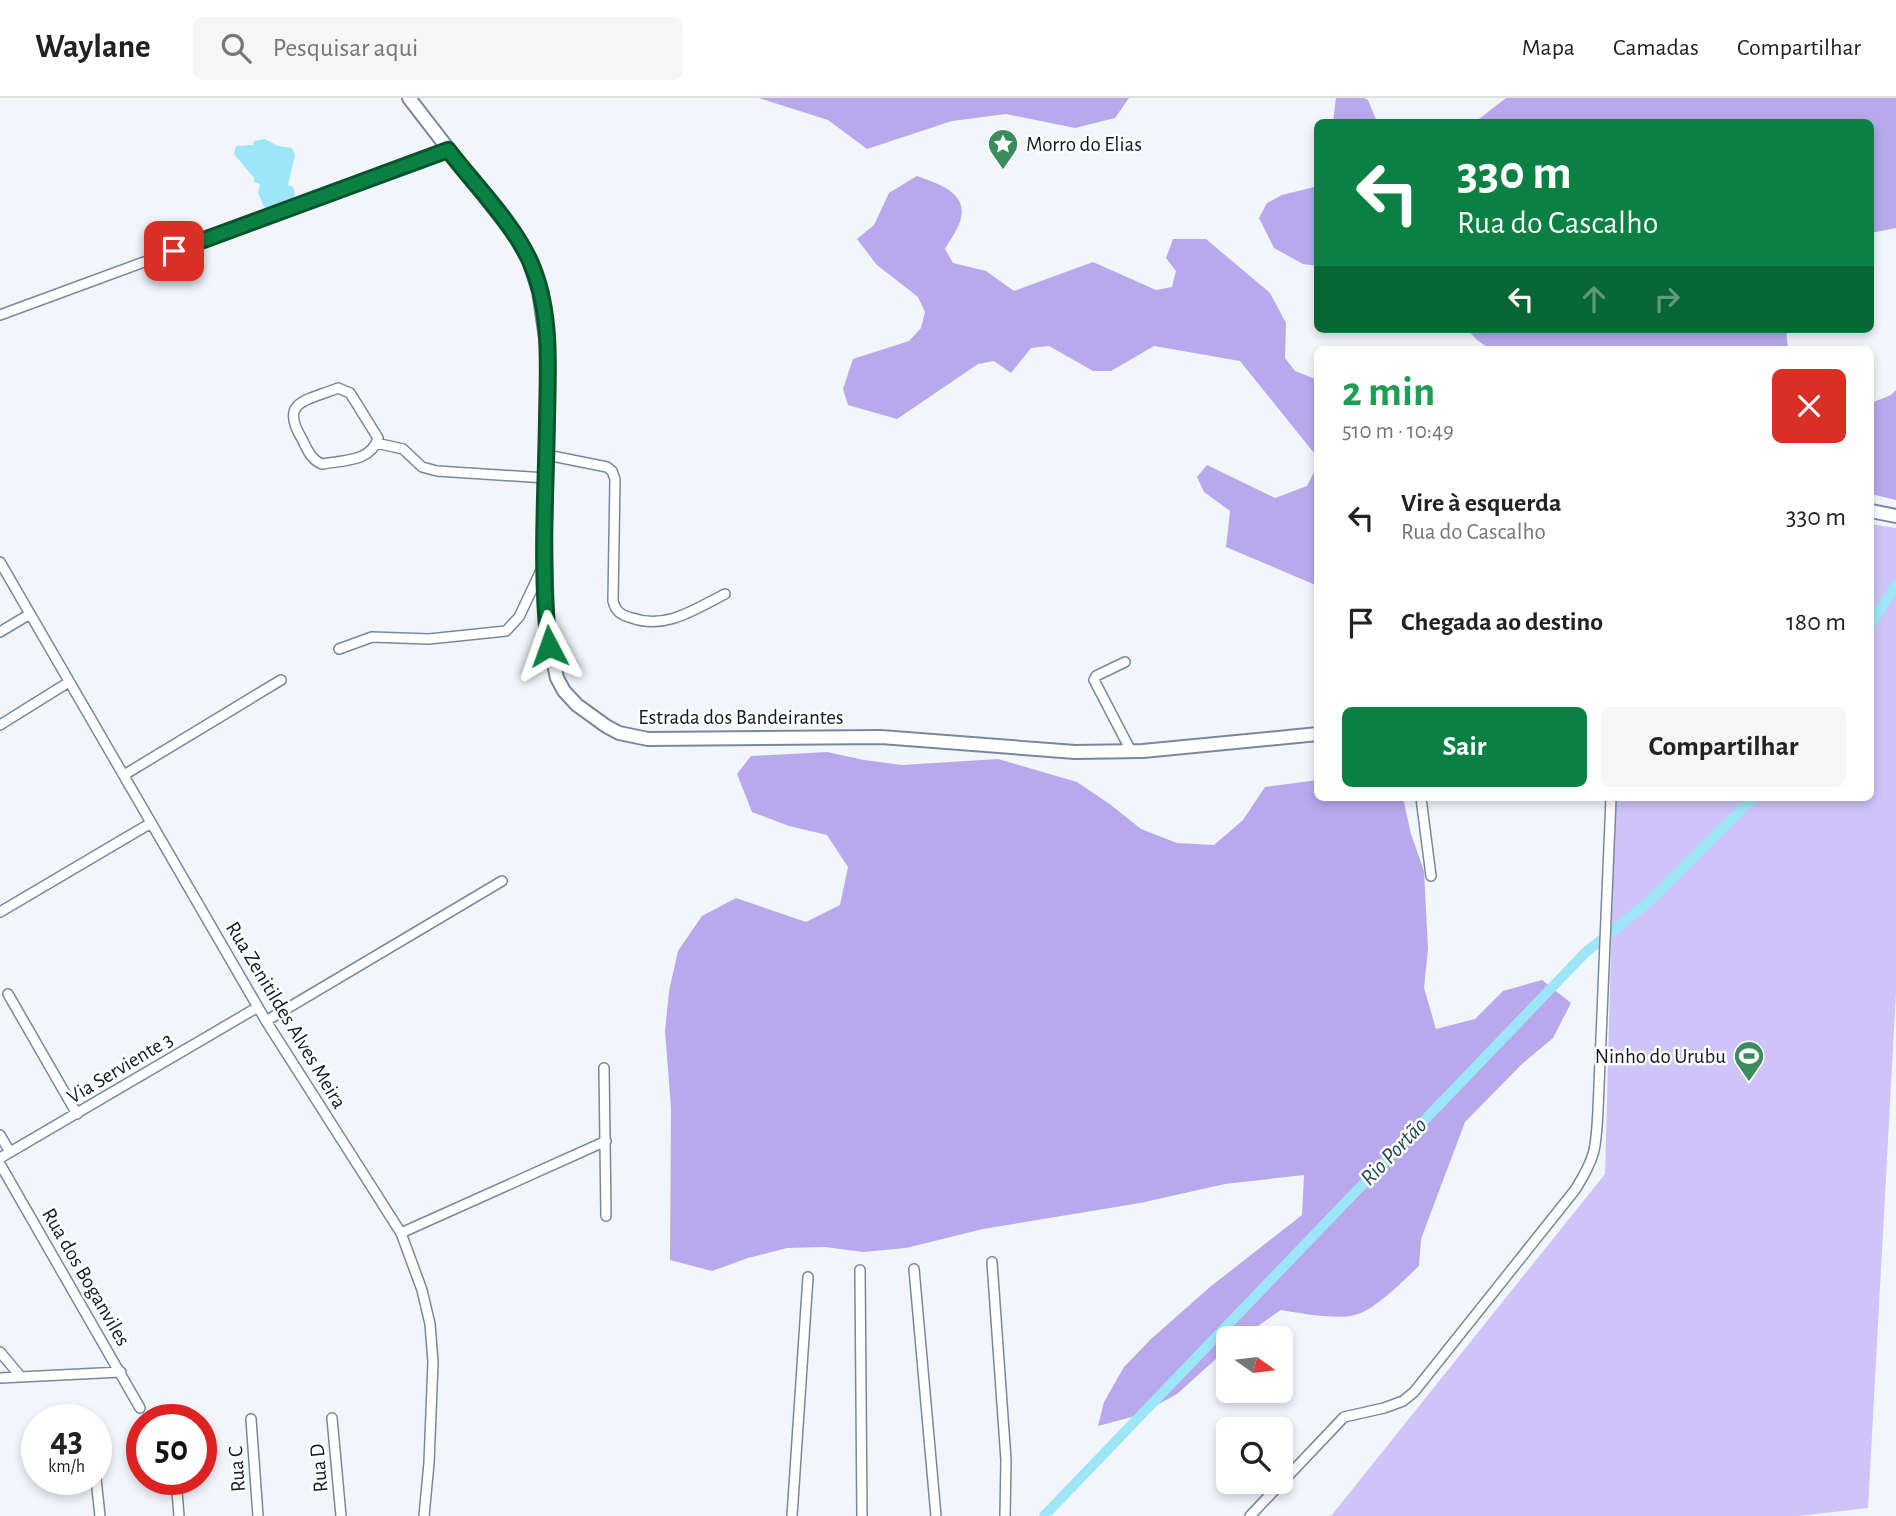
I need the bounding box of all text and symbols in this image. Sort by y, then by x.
search box [193,17,683,80]
icon: search [217,29,255,67]
text: Waylane [35,31,151,64]
text: Pesquisar aqui [273,35,418,61]
text: Mapa [1522,36,1575,60]
text: Camadas [1613,36,1699,60]
text: Compartilhar [1737,36,1861,60]
place icon: Morro do Elias [986,127,1020,171]
place label: Morro do Elias [1026,134,1142,155]
icon: left [1342,147,1433,238]
text: 330 m [1457,149,1572,198]
text: Rua do Cascalho [1457,207,1658,239]
pin [144,221,204,281]
icon: arrive [155,232,193,270]
icon: left [1502,280,1540,318]
icon: ahead [1575,280,1613,318]
icon: right [1648,280,1686,318]
button: close [1772,369,1846,443]
text: 2 min [1342,371,1435,413]
text: 510 m · 10:49 [1342,420,1454,443]
text: Vire à esquerda [1401,490,1562,516]
icon: left [1342,499,1380,537]
text: 330 m [1786,504,1846,530]
text: Rua do Cascalho [1401,521,1546,544]
icon: arrive [1342,604,1380,642]
position arrow [512,609,586,683]
text: Chegada ao destino [1401,609,1603,635]
text: 180 m [1786,609,1846,635]
street label: Estrada dos Bandeirantes [638,707,844,728]
button: Sair [1342,707,1587,787]
button: Compartilhar [1601,707,1846,787]
street label: Rua Zenitildes Alves Meira [222,918,350,1112]
street label: Via Serviente 3 [64,1028,176,1108]
sports icon: Ninho do Urubu [1732,1039,1766,1083]
place label: Ninho do Urubu [1595,1046,1726,1067]
water label: Rio Portão [1356,1114,1432,1190]
street label: Rua dos Boganviles [38,1204,134,1350]
north arrow [1216,1326,1293,1404]
map controls [1216,1326,1293,1494]
speed limit sign: 50 [126,1404,217,1495]
button: search [1216,1417,1293,1494]
text: 43 [50,1423,83,1458]
street label: Rua D [306,1443,332,1493]
street label: Rua C [225,1445,249,1493]
text: km/h [48,1458,85,1476]

